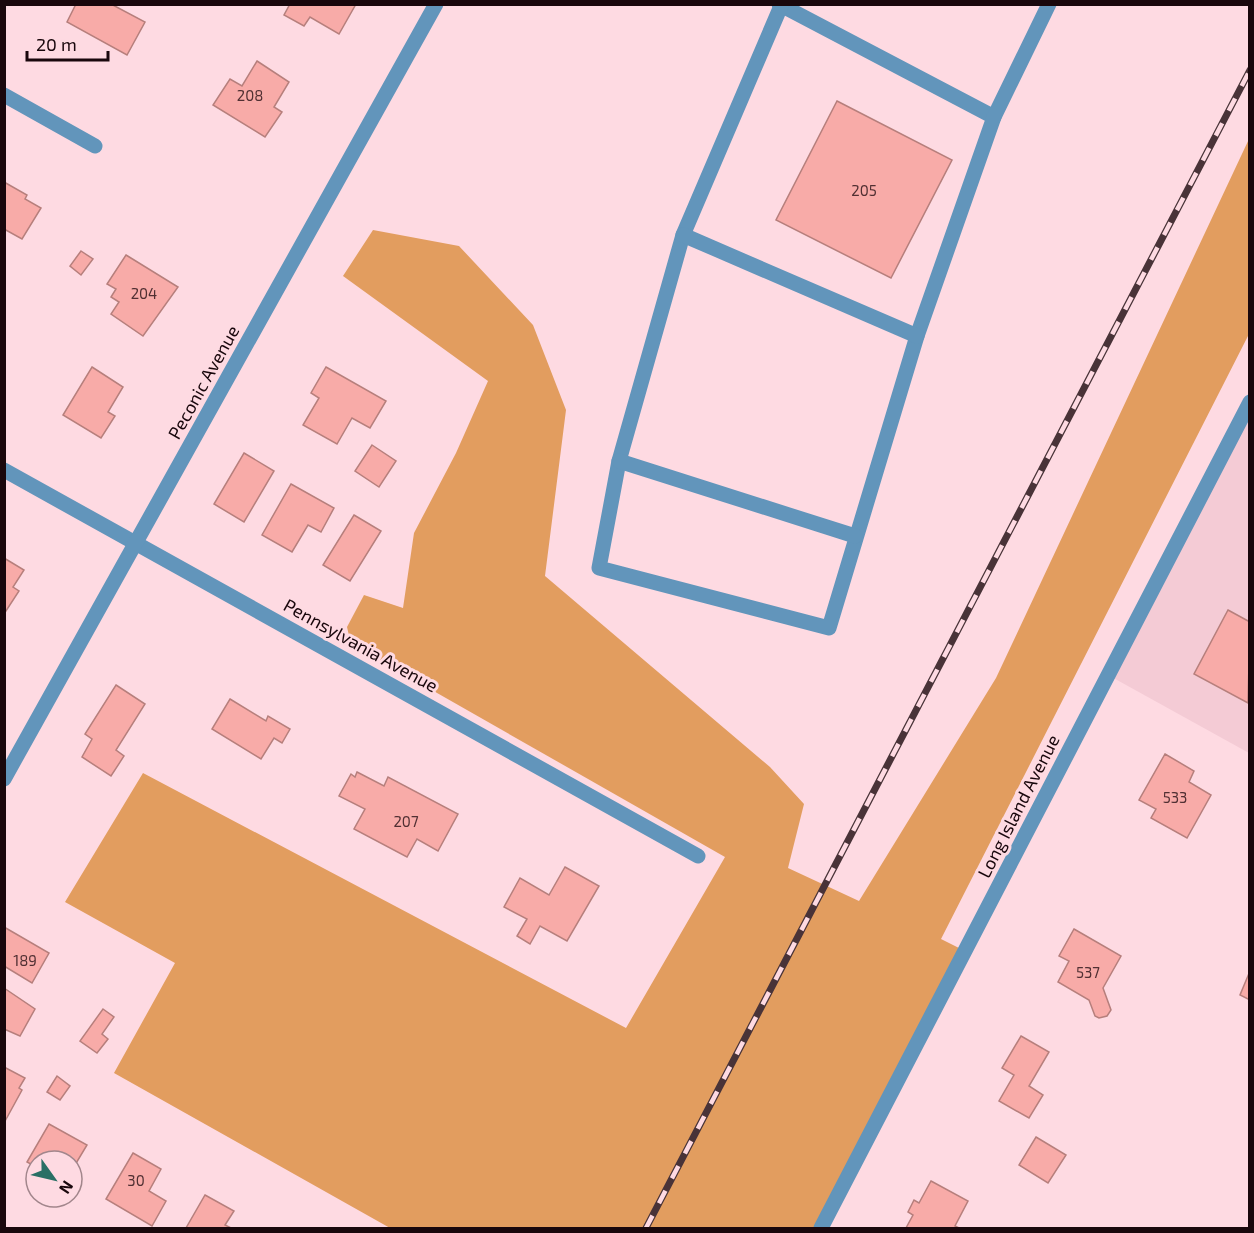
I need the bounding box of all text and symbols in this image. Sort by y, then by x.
scale bar [27,24,108,62]
text: 20 m [36,33,77,55]
house number: 208 [237,86,263,104]
house number: 205 [851,181,877,199]
house number: 204 [131,284,157,302]
street label: Peconic Avenue [163,321,243,443]
street label: Pennsylvania Avenue [280,594,442,696]
street label: Long Island Avenue [972,731,1064,881]
house number: 533 [1163,788,1187,806]
house number: 207 [393,812,419,830]
house number: 189 [13,951,37,969]
house number: 537 [1076,963,1100,981]
north arrow [24,1149,84,1209]
house number: 30 [127,1171,145,1189]
text: N [56,1178,78,1198]

